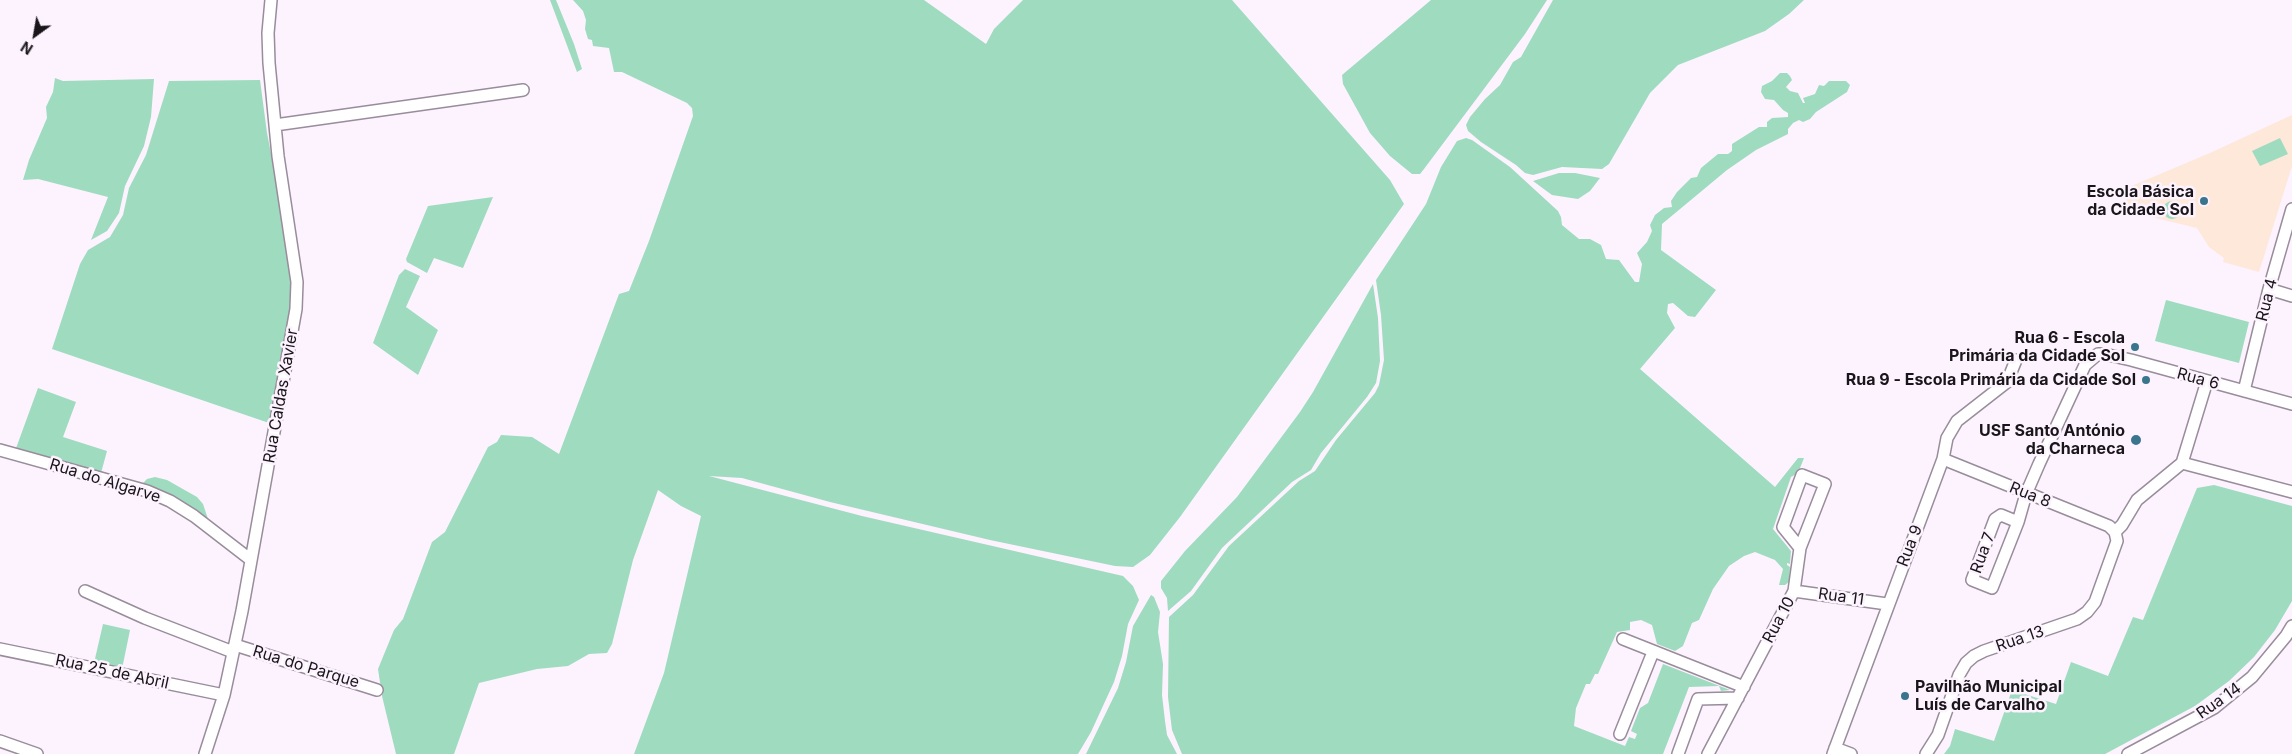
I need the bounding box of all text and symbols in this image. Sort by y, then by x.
north arrow [10,10,60,60]
text: N [18,38,36,58]
place label: Escola Básica da Cidade Sol [2087,182,2194,220]
marker: Escola Básica da Cidade Sol [2198,195,2210,207]
street label: Rua 4 [2252,277,2282,323]
street label: Rua Caldas Xavier [260,327,302,465]
place label: Rua 6 - Escola Primária da Cidade Sol [1949,328,2125,366]
marker: Rua 6 - Escola Primária da Cidade Sol [2129,341,2141,353]
street label: Rua 6 [2175,364,2221,394]
place label: Rua 9 - Escola Primária da Cidade Sol [1846,370,2136,390]
marker: Rua 9 - Escola Primária da Cidade Sol [2140,374,2152,386]
place label: USF Santo António da Charneca [1979,421,2125,459]
marker: USF Santo António da Charneca [2129,433,2143,447]
street label: Rua do Algarve [47,455,163,507]
street label: Rua 8 [2006,478,2054,512]
street label: Rua 9 [1893,522,1927,570]
street label: Rua 7 [1967,530,1999,576]
street label: Rua 11 [1817,584,1865,610]
street label: Rua 10 [1759,593,1799,647]
street label: Rua 13 [1993,622,2047,656]
street label: Rua do Parque [250,642,362,692]
street label: Rua 25 de Abril [53,651,171,693]
place label: Pavilhão Municipal Luís de Carvalho [1915,677,2062,715]
street label: Rua 14 [2193,679,2245,723]
marker: Pavilhão Municipal Luís de Carvalho [1899,690,1911,702]

